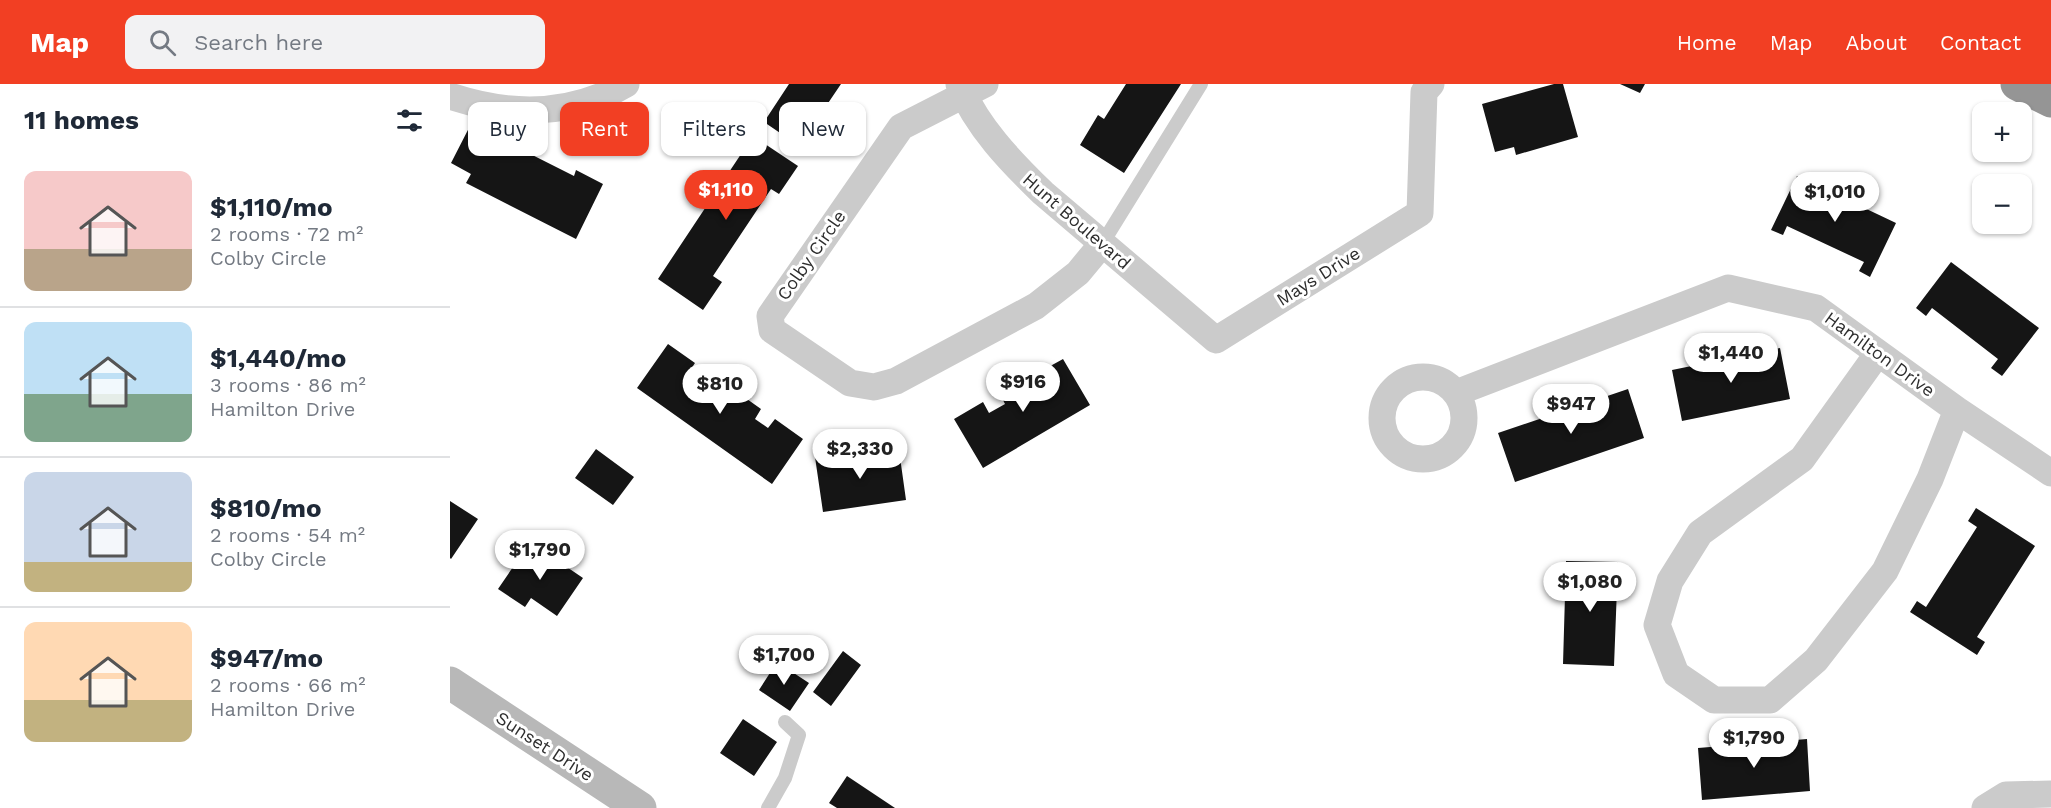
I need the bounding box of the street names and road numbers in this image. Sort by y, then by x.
street label: Hunt Boulevard [1019,169,1135,273]
street label: Colby Circle [772,206,850,304]
street label: Mays Drive [1272,242,1364,310]
street label: Hamilton Drive [1821,307,1939,401]
street label: Sunset Drive [492,707,598,785]

